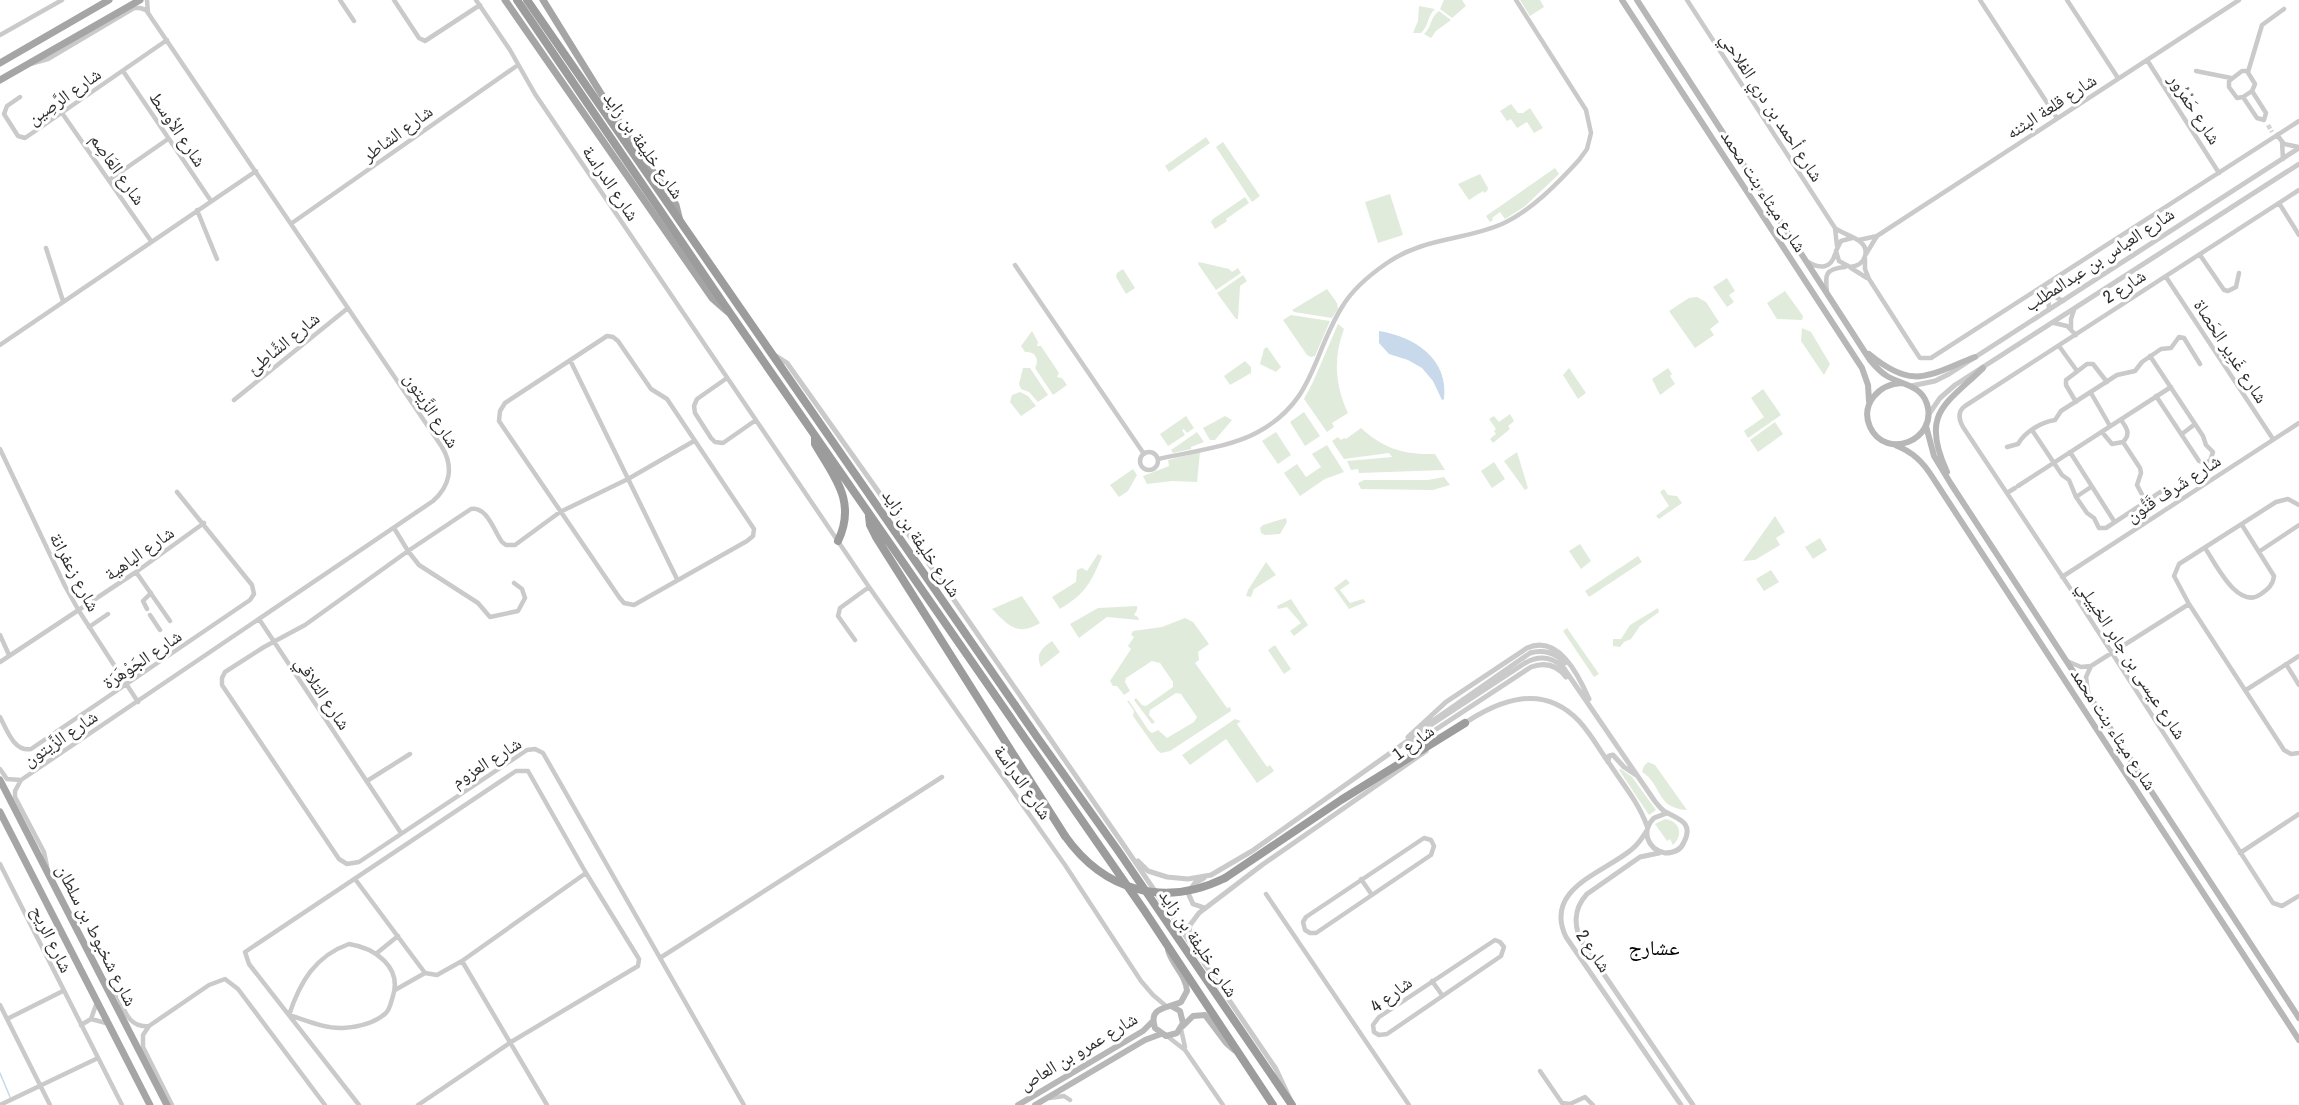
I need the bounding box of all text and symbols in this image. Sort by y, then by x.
street label: شارع أحمد بن دري الفلاحي [1712,28,1830,188]
street label: شارع الرَّصِين [22,61,106,131]
street label: شارع قلعة البثنه [2001,67,2101,145]
street label: شارع حَمْرُور [2162,68,2227,149]
street label: شارع الأوسط [144,86,212,172]
street label: شارع خليفة بن زايد [598,86,690,204]
street label: شارع الشاطر [356,99,438,168]
street label: شارع ميثاء بنت محمد [1715,125,1813,257]
street label: شارع العَاصِم [84,128,152,210]
street label: شارع الدراسة [577,140,645,226]
street label: شارع العباس بن عبدالمطلب [2019,201,2179,317]
street label: شارع 2 [2098,263,2150,309]
street label: شارع غَدِير الحَصاة [2188,294,2274,408]
street label: شارع الشَّاطِئ [241,306,325,380]
street label: شارع الزَّيتون [398,367,466,453]
street label: شارع شَرف قَنُّون [2121,448,2225,528]
street label: شارع خليفة بن زايد [877,484,967,602]
street label: شارع الباهية [99,520,179,586]
street label: شارع زعفرانة [44,528,106,616]
street label: شارع عيسى بن جابر الخييلي [2069,576,2193,745]
street label: شارع الجَوْهَرَة [97,623,187,695]
street label: شارع التلاقي [287,651,357,736]
street label: شارع ميثاء بنت محمد [2065,663,2163,795]
street label: شارع الزَّيتون [18,704,102,772]
street label: شارع 1 [1387,718,1439,766]
street label: شارع العزوم [446,731,526,793]
street label: شارع الدراسة [988,740,1058,824]
street label: شارع شخبوط بن سلطان [50,860,144,1010]
street label: شارع خليفة بن زايد [1154,884,1244,1002]
street label: شارع الريح [25,901,79,977]
street label: شارع 2 [1571,925,1617,977]
district label: عشارج [1628,933,1680,962]
street label: شارع 4 [1365,970,1417,1018]
street label: شارع عمرو بن العاص [1014,1006,1142,1096]

